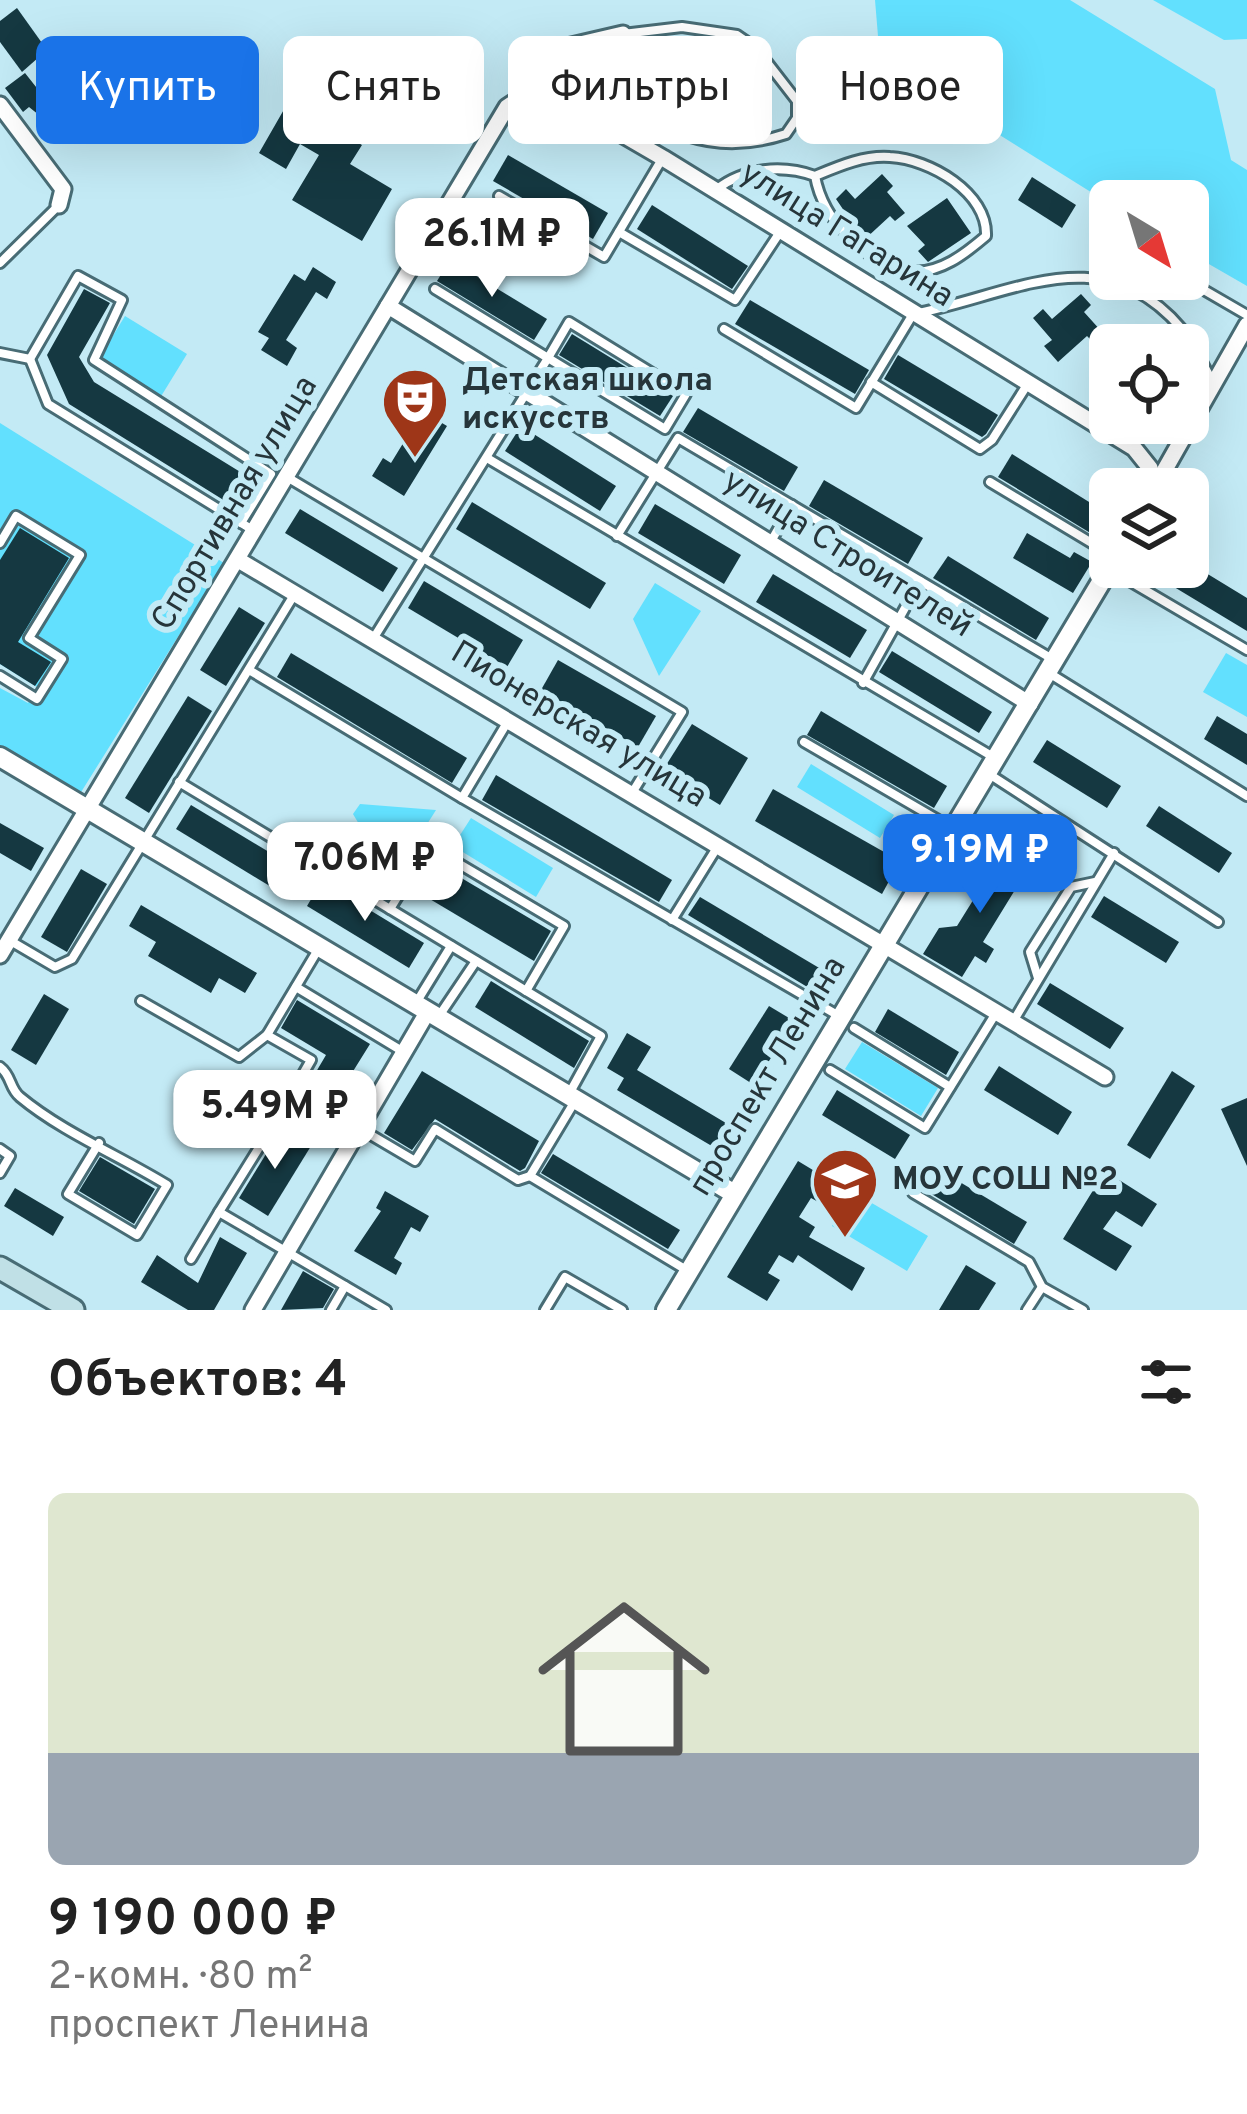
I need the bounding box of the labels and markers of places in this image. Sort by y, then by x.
pin: 26.1M ₽ [381,198,603,300]
place label: Детская школа искусств [462,361,713,441]
theatre icon: Детская школа искусств [380,366,450,460]
pin: 9.19M ₽ [869,814,1091,916]
pin: 7.06M ₽ [254,822,476,924]
pin: 5.49M ₽ [164,1070,386,1172]
school or university icon: МОУ СОШ №2 [810,1146,880,1240]
place label: МОУ СОШ №2 [892,1160,1118,1202]

